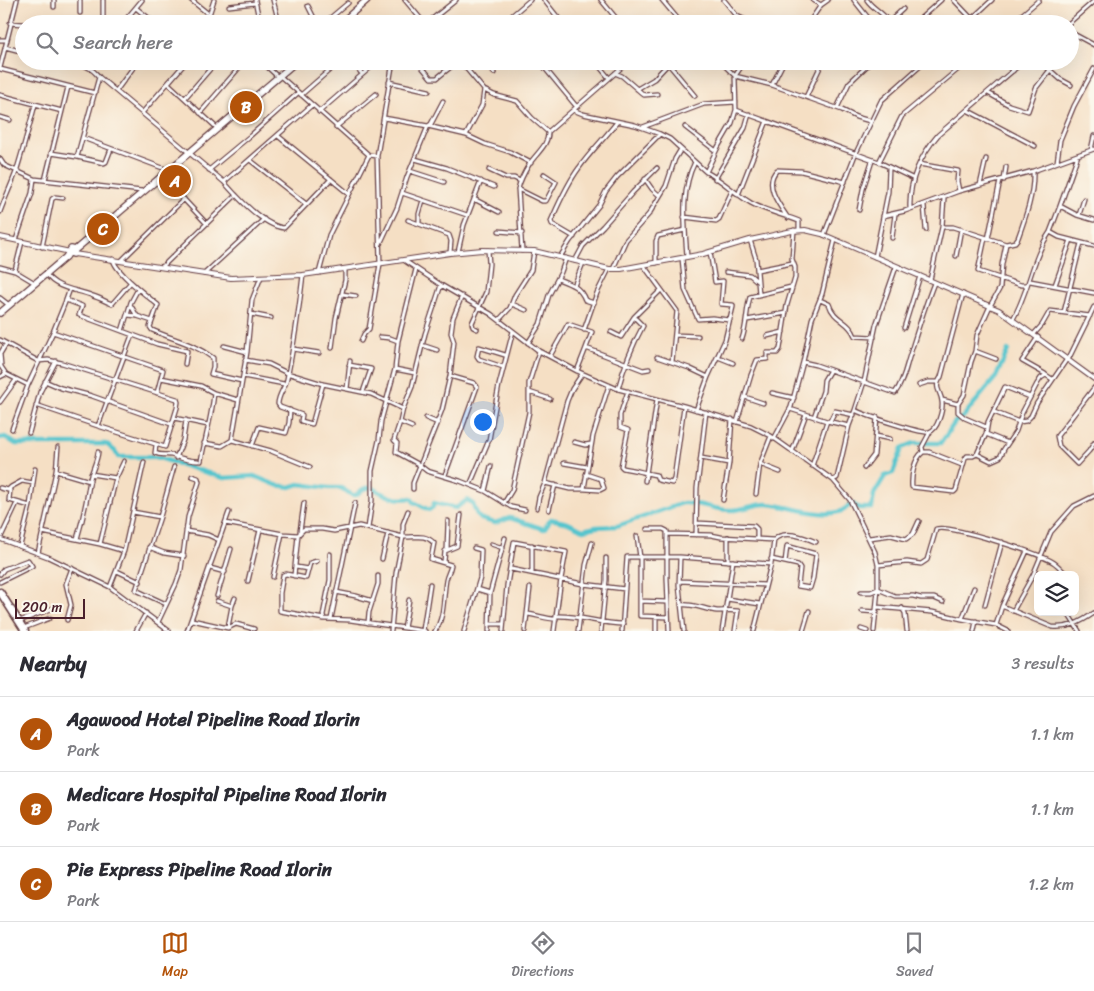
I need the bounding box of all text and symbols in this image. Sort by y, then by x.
search box [15,15,1079,70]
text: Search here [73,26,173,59]
icon: search [33,29,61,57]
pin: B [230,88,262,126]
pin: A [159,162,191,200]
pin: C [87,210,119,248]
your location [470,409,496,435]
map controls [1034,571,1079,616]
button: layers [1034,571,1079,616]
text: 200 m [22,595,62,620]
scale bar [15,596,85,619]
text: Nearby [20,645,86,683]
text: 3 results [1011,649,1074,678]
text: Agawood Hotel Pipeline Road Ilorin [67,703,360,736]
text: A [31,720,41,749]
text: 1.1 km [1030,720,1074,749]
text: Park [67,736,100,765]
text: Medicare Hospital Pipeline Road Ilorin [67,778,387,811]
text: B [31,795,41,824]
text: 1.1 km [1030,795,1074,824]
text: Park [67,811,100,840]
text: Pie Express Pipeline Road Ilorin [67,853,332,886]
text: C [31,870,41,899]
text: 1.2 km [1028,870,1074,899]
text: Park [67,886,100,915]
tab: Map [161,929,189,984]
tab: Directions [511,929,574,984]
tab: Saved [896,929,933,984]

